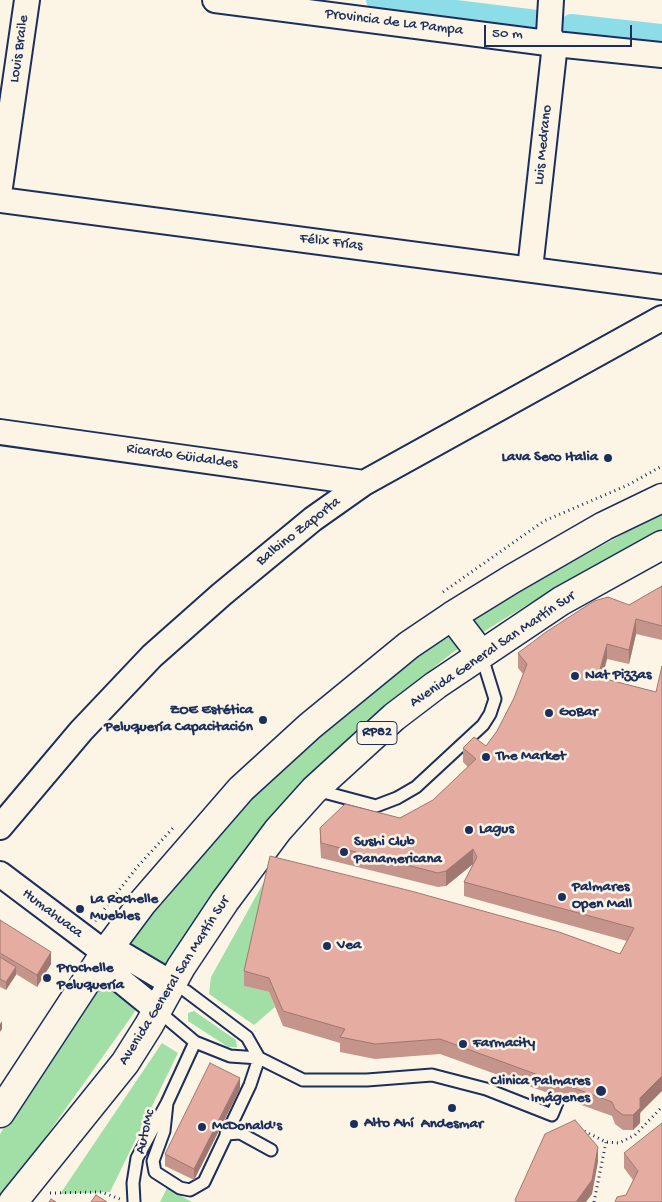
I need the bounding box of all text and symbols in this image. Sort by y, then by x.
street label: Provincia de La Pampa [324,6,464,40]
street label: Louis Braile [6,14,34,84]
scale bar [487,15,634,47]
text: 50 m [492,25,523,43]
street label: Luis Medrano [531,104,557,186]
street label: Félix Frías [298,230,364,256]
street label: Ricardo Güidaldes [125,440,239,474]
place label: Lava Seco Italia [502,449,598,467]
marker: Lava Seco Italia [602,452,614,464]
street label: Balbino Zaporta [253,494,345,570]
street label: Avenida General San Martín Sur [407,588,579,712]
place label: Nat Pizzas [585,667,651,685]
marker: Nat Pizzas [569,670,581,682]
place label: ZOE Estética Peluquería Capacitación [104,702,253,737]
place label: GoBar [559,704,598,722]
marker: GoBar [543,707,555,719]
marker: ZOE Estética Peluquería Capacitación [257,714,269,726]
road number: RP82 [357,721,397,744]
place label: The Market [496,748,566,766]
marker: The Market [480,751,492,763]
place label: Lagus [479,821,514,839]
marker: Lagus [463,824,475,836]
place label: Sushi Club Panamericana [354,834,442,869]
marker: Sushi Club Panamericana [338,846,350,858]
place label: Palmares Open Mall [572,879,632,914]
street label: Humahuaca [18,885,86,943]
place label: La Rochelle Muebles [90,891,158,926]
marker: Palmares Open Mall [556,891,568,903]
street label: Avenida General San Martín Sur [115,893,235,1069]
marker: La Rochelle Muebles [74,903,86,915]
place label: Vea [337,937,361,955]
marker: Vea [321,940,333,952]
place label: Prochelle Peluquería [57,960,124,995]
marker: Prochelle Peluquería [41,972,53,984]
place label: Farmacity [473,1035,535,1053]
marker: Farmacity [457,1038,469,1050]
place label: Clinica Palmares Imágenes [491,1073,590,1108]
marker: Clinica Palmares Imágenes [594,1084,608,1098]
marker: Andesmar [446,1102,458,1114]
street label: AutoMc [132,1108,160,1156]
place label: Alto Ahí [364,1115,414,1133]
place label: Andesmar [421,1116,483,1134]
place label: McDonald's [212,1118,282,1136]
marker: Alto Ahí [348,1118,360,1130]
marker: McDonald's [196,1121,208,1133]

